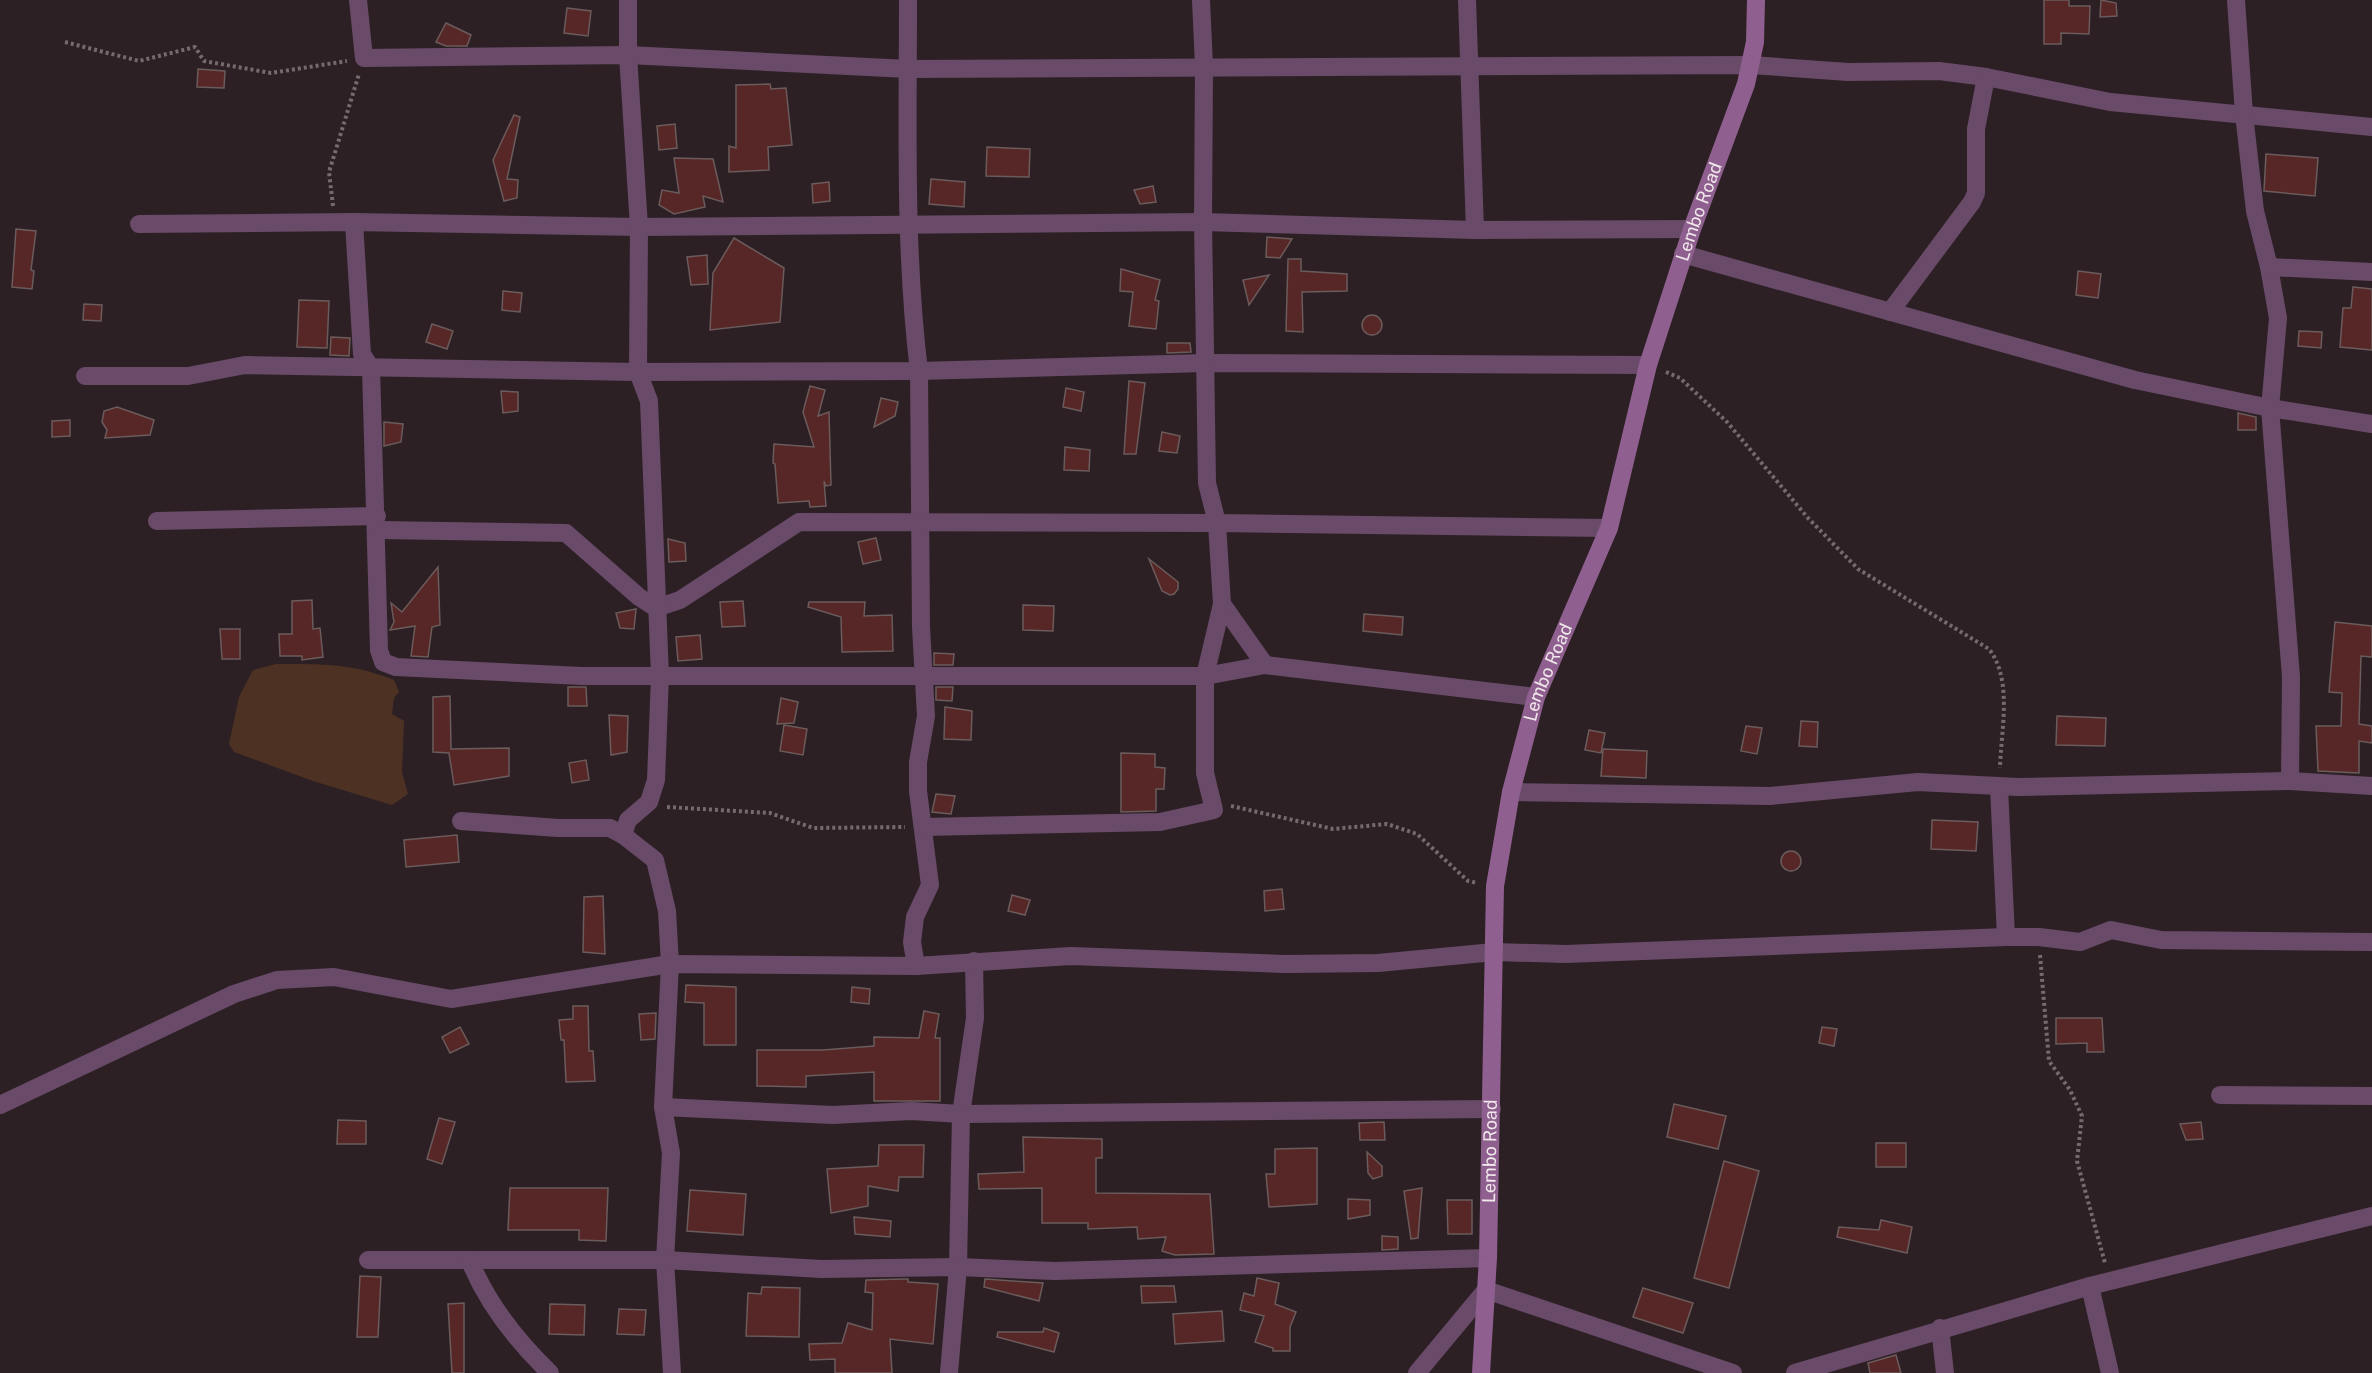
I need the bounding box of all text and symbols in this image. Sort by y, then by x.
street label: Lembo Road [1671,159,1726,264]
street label: Lembo Road [1519,620,1576,723]
street label: Lembo Road [1478,1099,1501,1203]

